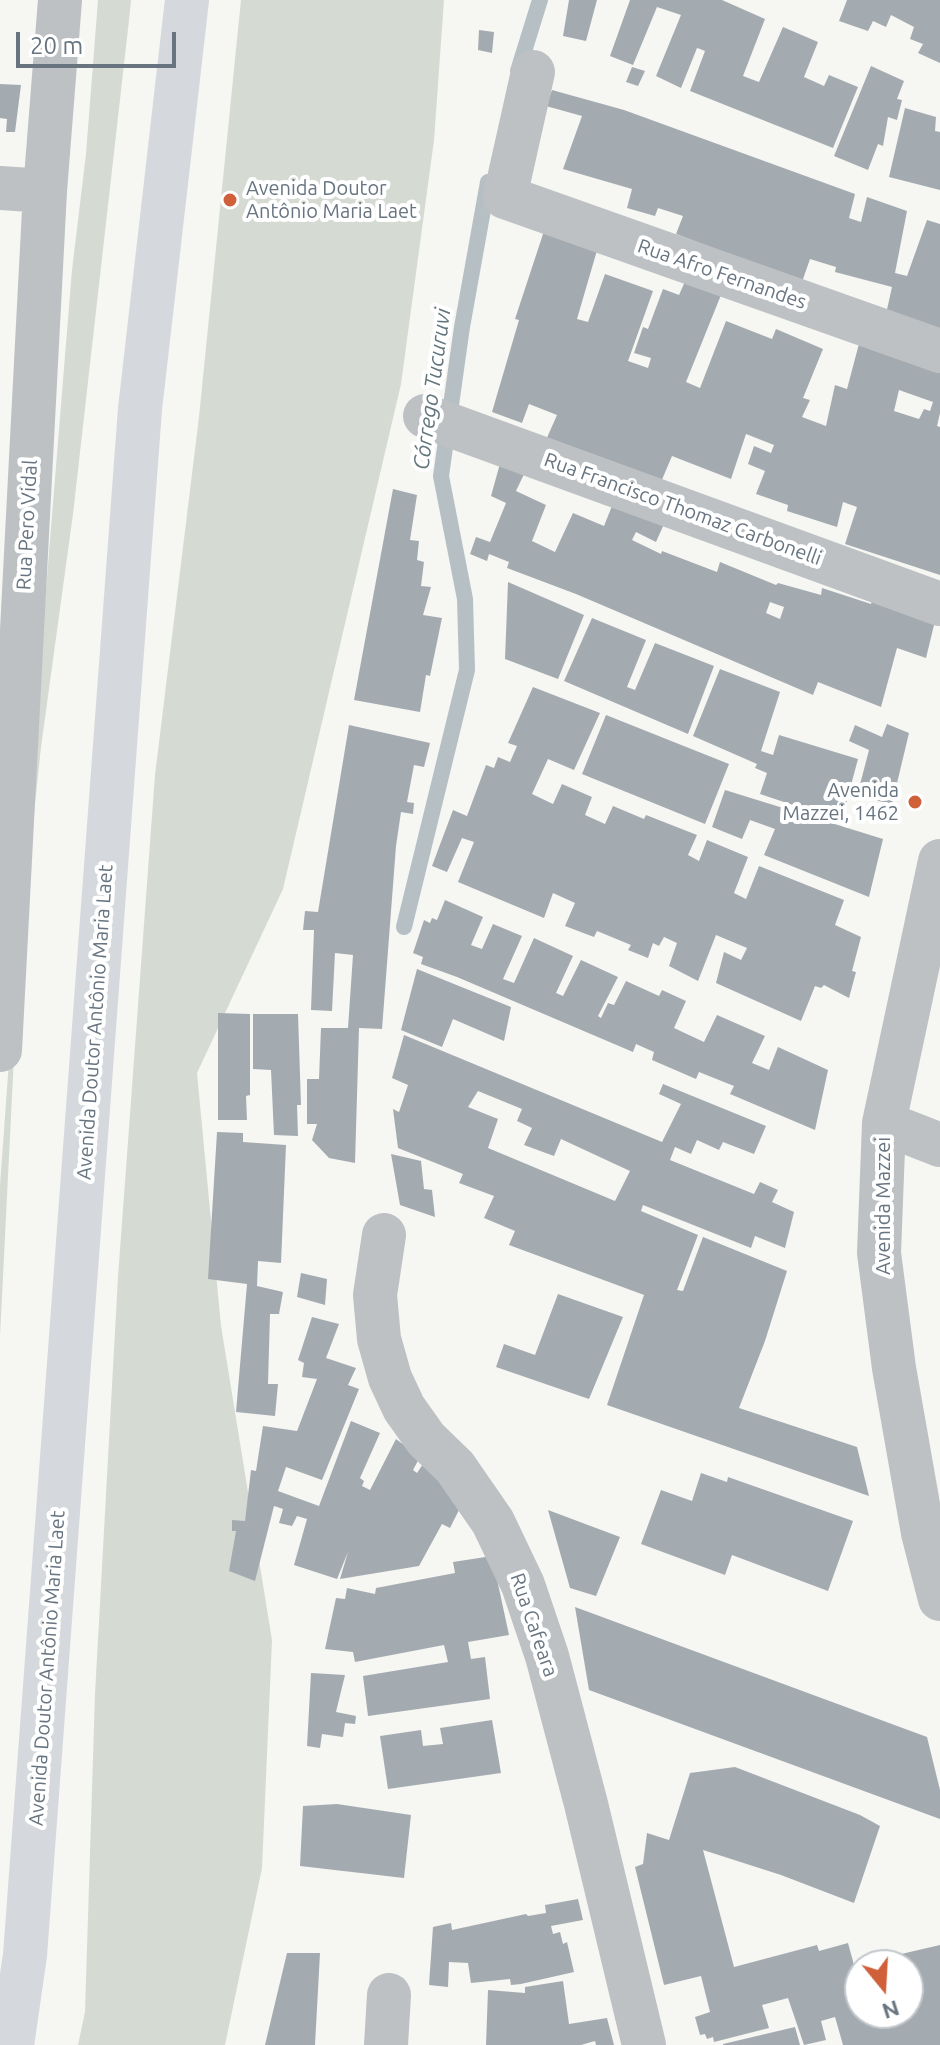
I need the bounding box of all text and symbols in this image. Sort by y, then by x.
scale bar [20,16,180,66]
text: 20 m [30,32,83,59]
place label: Avenida Doutor Antônio Maria Laet [246,176,417,223]
marker: Avenida Doutor Antônio Maria Laet [221,191,239,209]
street label: Rua Afro Fernandes [634,234,810,314]
water label: Córrego Tucuruvi [408,306,456,472]
street label: Rua Francisco Thomaz Carbonelli [541,448,825,570]
street label: Rua Pero Vidal [12,459,42,591]
place label: Avenida Mazzei, 1462 [783,778,899,825]
marker: Avenida Mazzei, 1462 [906,793,924,811]
street label: Avenida Doutor Antônio Maria Laet [72,863,118,1181]
street label: Avenida Mazzei [871,1137,895,1275]
street label: Avenida Doutor Antônio Maria Laet [24,1509,70,1827]
street label: Rua Cafeara [505,1570,563,1680]
north arrow [844,1949,924,2029]
text: N [879,1996,903,2025]

